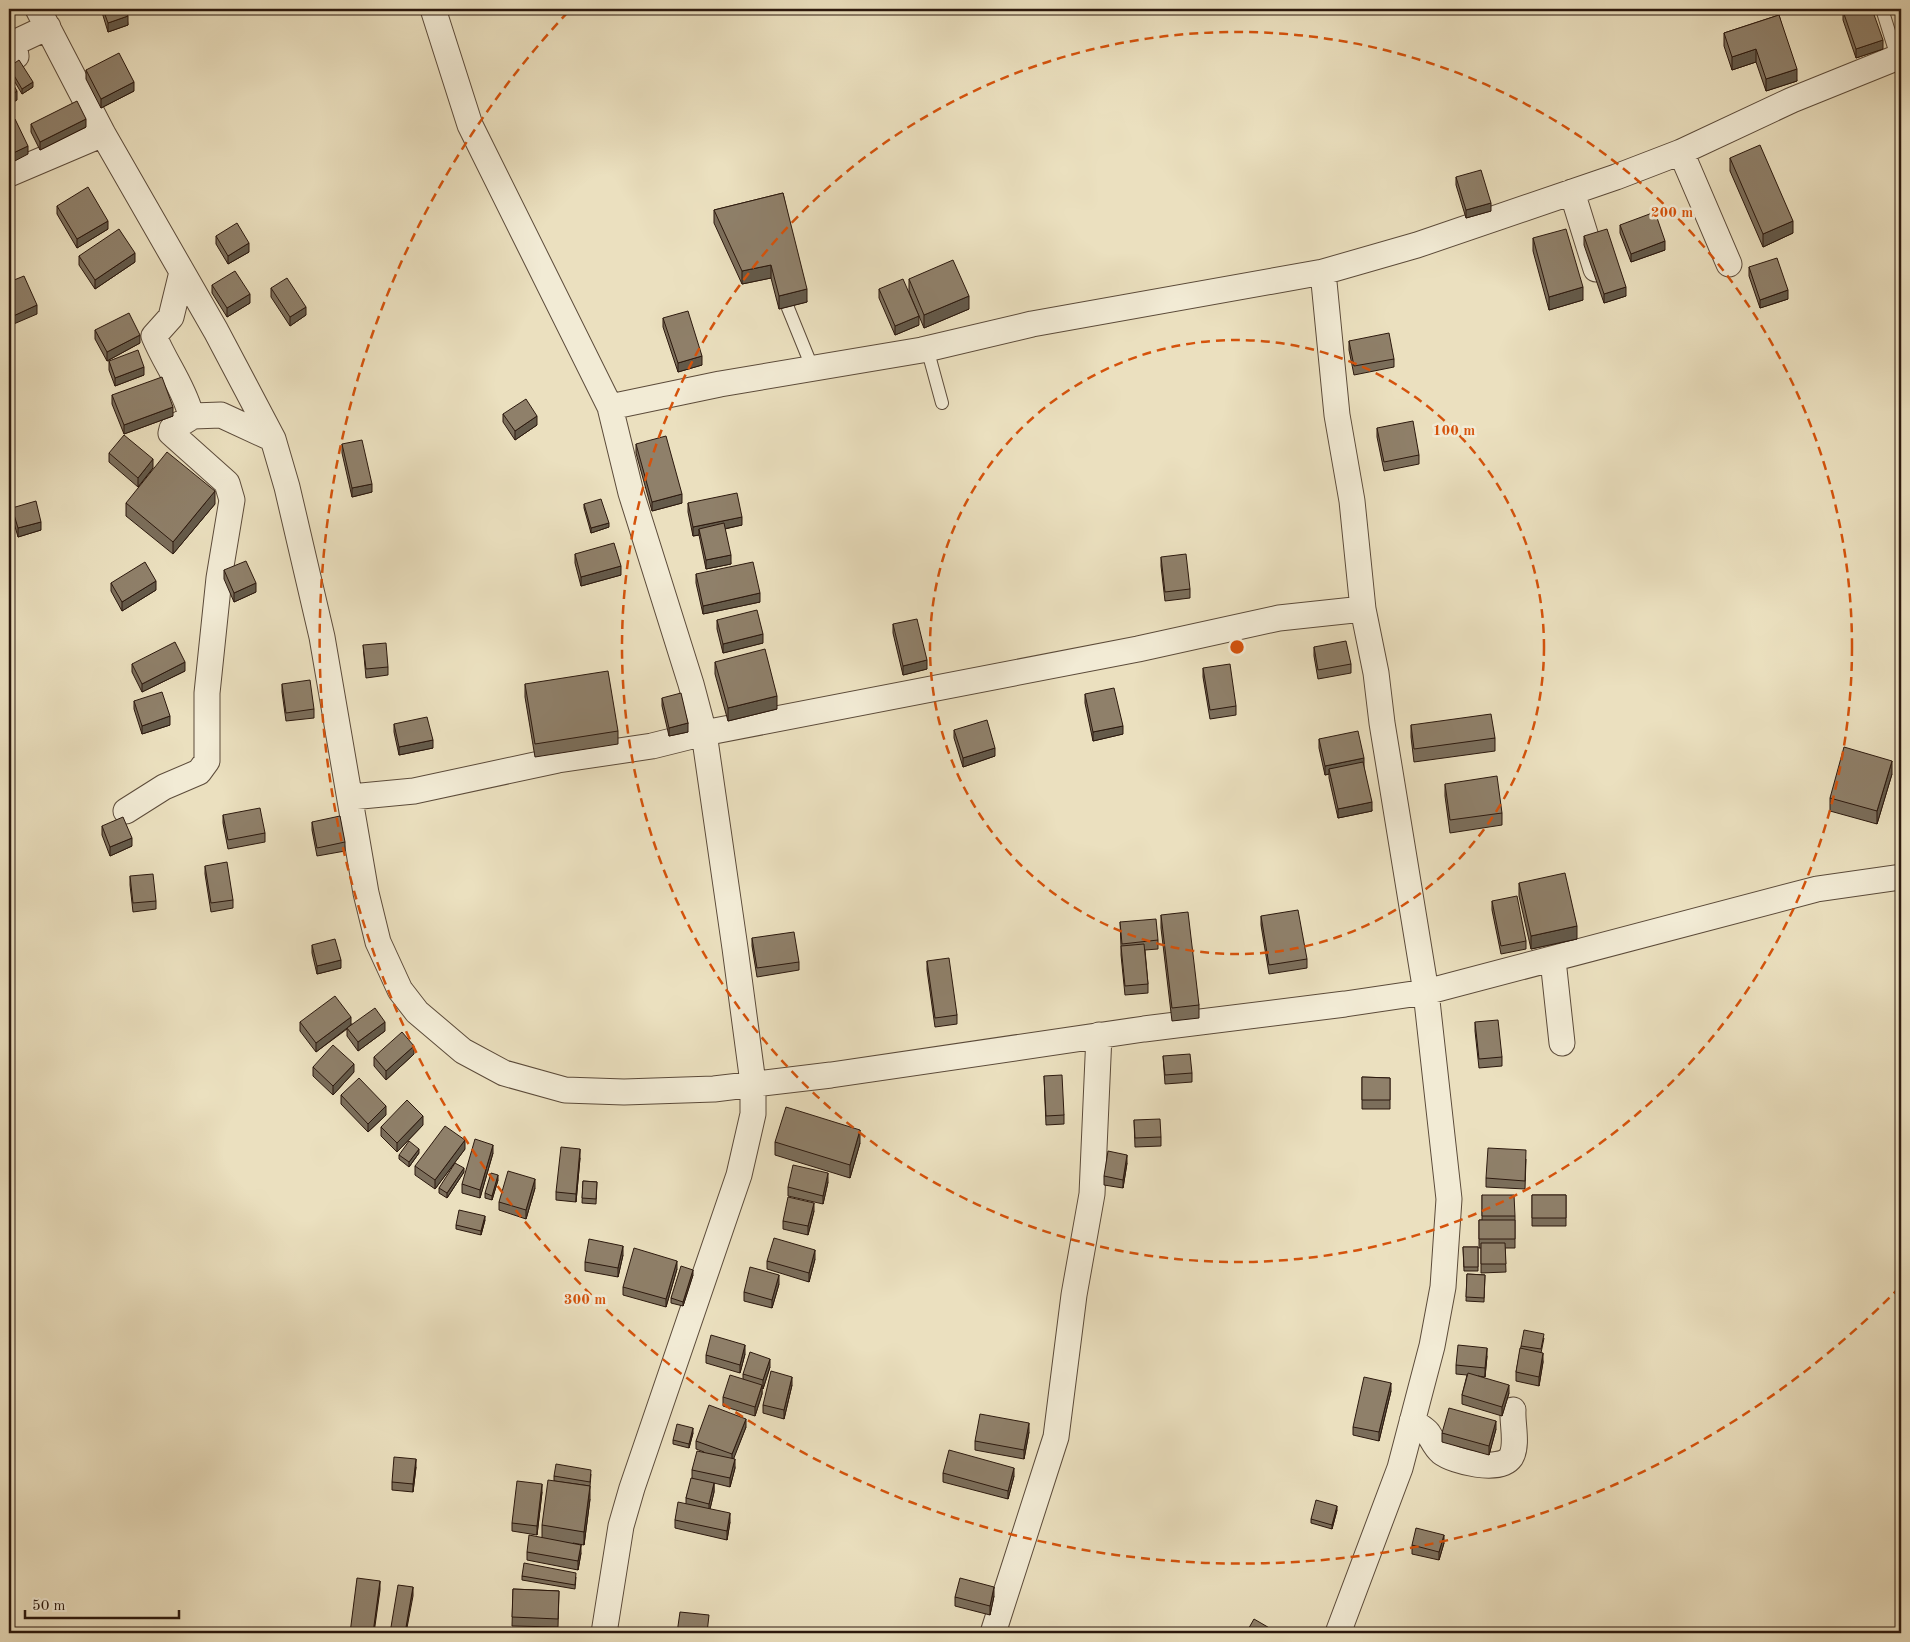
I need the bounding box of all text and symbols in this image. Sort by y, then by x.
text: 200 m [1651,206,1693,221]
text: 100 m [1433,424,1475,439]
centre of rings [1228,638,1246,656]
text: 300 m [564,1293,606,1308]
scale bar [25,1587,179,1619]
text: 50 m [32,1599,66,1614]

